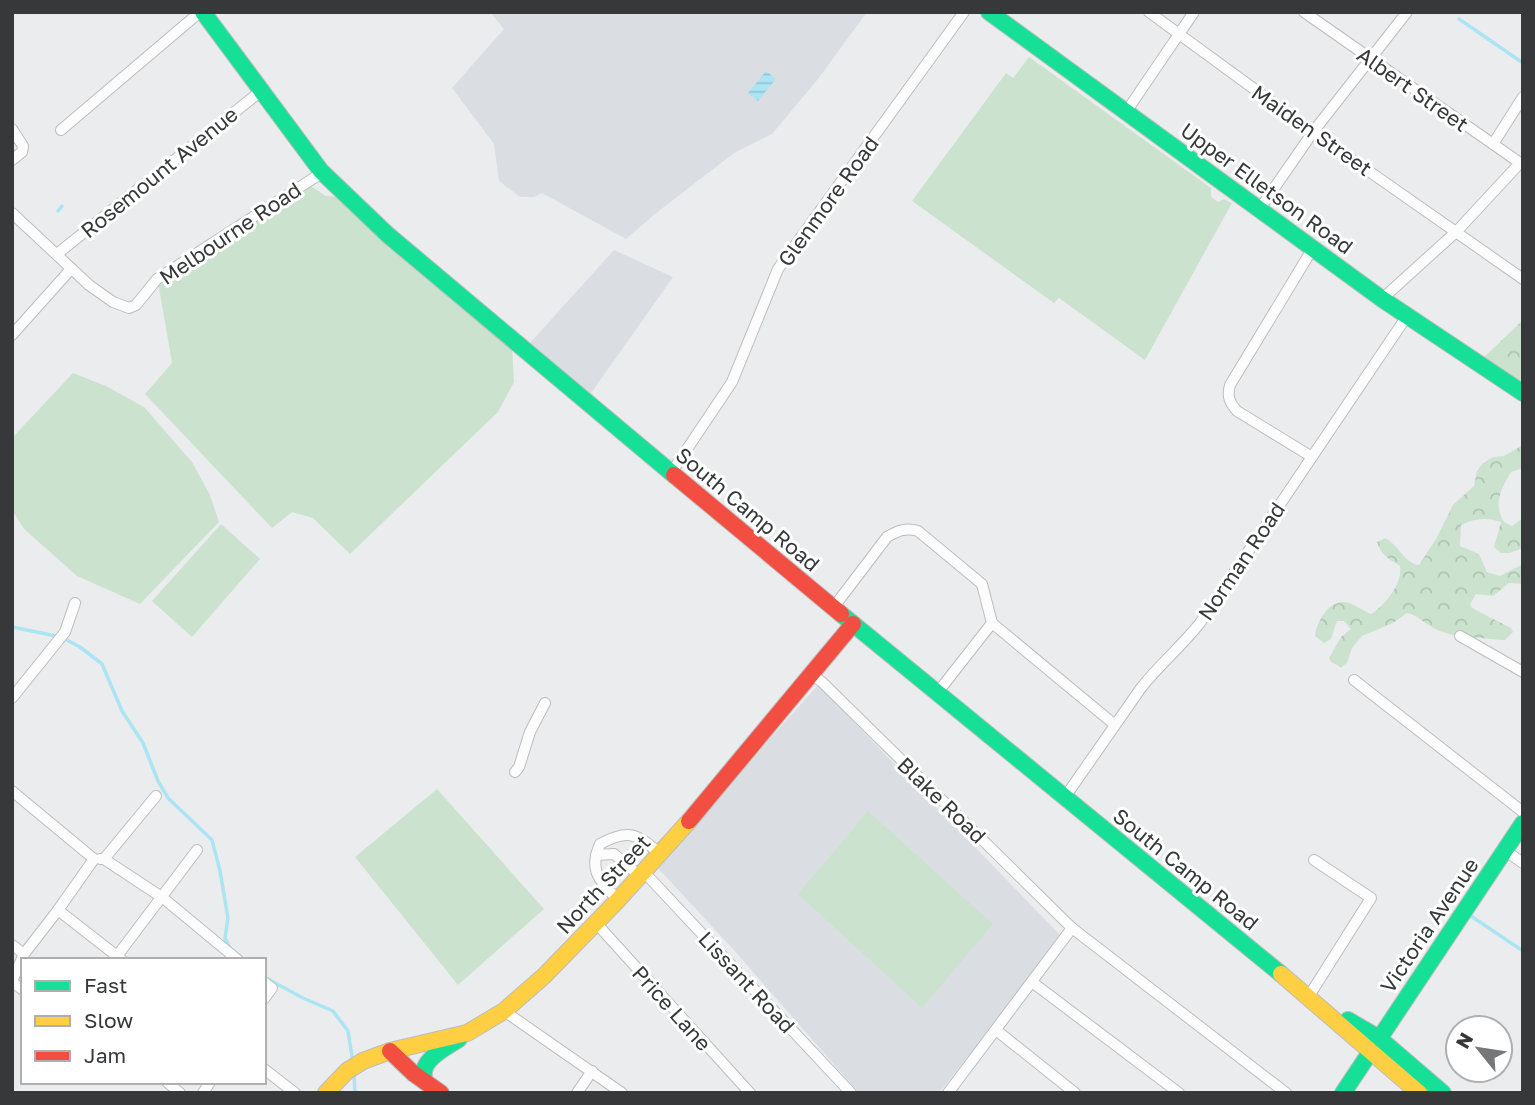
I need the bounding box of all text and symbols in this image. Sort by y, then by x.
street label: Albert Street [1352,41,1474,137]
street label: Maiden Street [1247,79,1377,181]
street label: Rosemount Avenue [75,101,243,243]
street label: Upper Elletson Road [1176,117,1358,259]
street label: Glenmore Road [772,131,884,271]
street label: Melbourne Road [154,176,306,290]
street label: South Camp Road [671,441,825,577]
street label: Norman Road [1192,497,1290,625]
street label: Blake Road [892,751,992,849]
street label: South Camp Road [1108,802,1264,936]
street label: North Street [551,829,655,939]
street label: Victoria Avenue [1374,853,1484,997]
street label: Lissant Road [693,926,801,1038]
legend [21,958,266,1084]
street label: Price Lane [627,960,717,1056]
text: Fast [84,972,127,998]
text: Slow [84,1007,133,1033]
north arrow [1444,1014,1514,1084]
text: N [1450,1028,1477,1052]
text: Jam [84,1042,126,1068]

